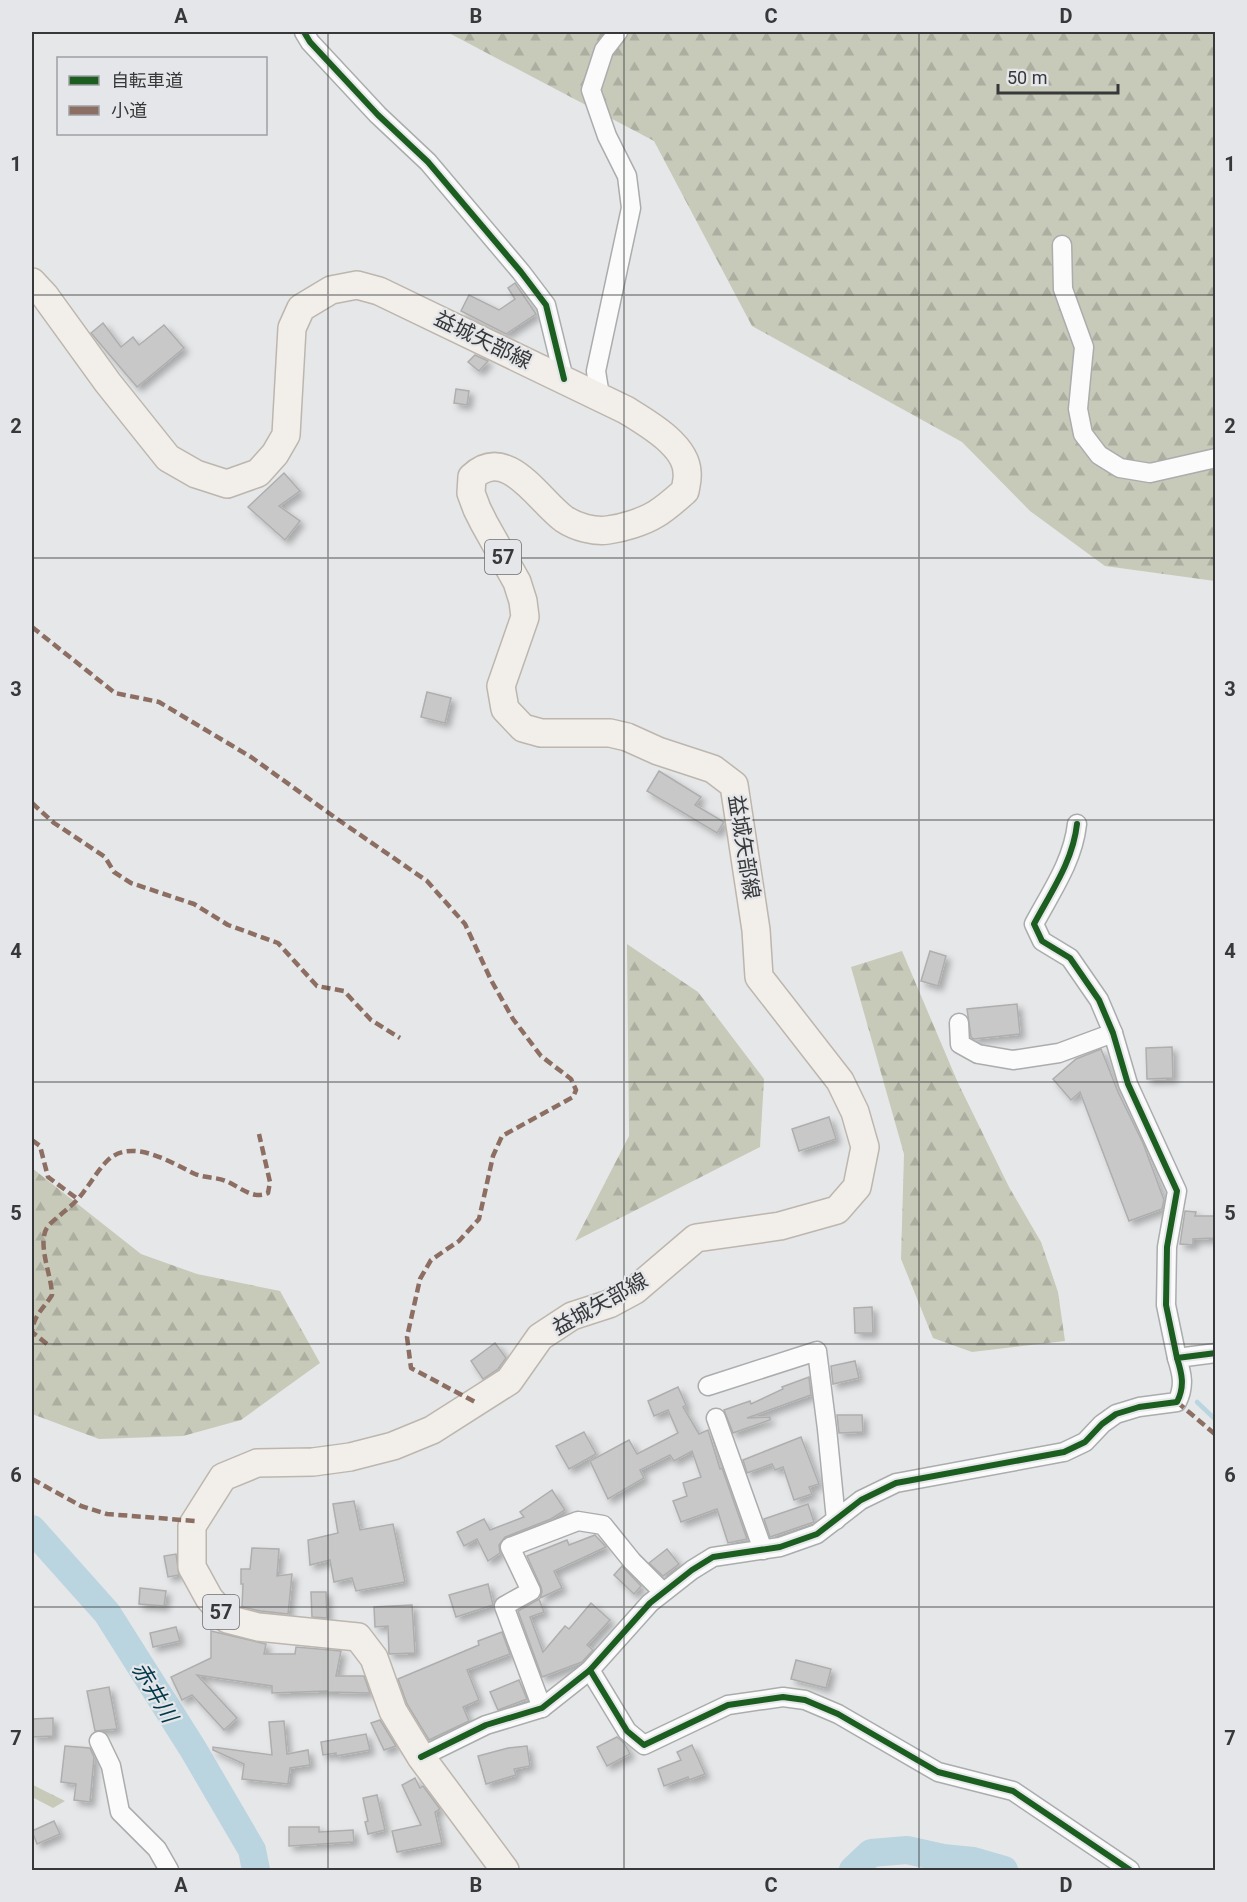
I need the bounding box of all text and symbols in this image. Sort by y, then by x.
text: A [174,4,188,28]
text: B [470,4,482,28]
text: C [764,4,778,28]
text: D [1060,4,1073,28]
legend [57,57,267,135]
scale bar [998,57,1118,95]
text: 50 m [1007,67,1047,88]
text: 自転車道 [111,70,183,91]
text: 小道 [111,100,147,121]
text: 1 [10,152,22,176]
text: 1 [1224,152,1236,176]
street label: 益城矢部線 [431,306,535,374]
text: 2 [10,414,22,438]
text: 2 [1224,414,1236,438]
road number: 57 [485,540,521,574]
text: 3 [10,677,22,701]
text: 3 [1224,677,1236,701]
street label: 益城矢部線 [724,793,764,901]
text: 4 [10,939,22,963]
text: 4 [1224,939,1236,963]
text: 5 [10,1201,22,1225]
text: 5 [1224,1201,1236,1225]
street label: 益城矢部線 [548,1268,652,1340]
text: 6 [10,1463,22,1487]
text: 6 [1224,1463,1236,1487]
road number: 57 [203,1595,239,1629]
water label: 赤井川 [127,1658,183,1729]
text: 7 [10,1726,22,1750]
text: 7 [1224,1726,1236,1750]
text: A [174,1873,188,1897]
text: B [470,1873,482,1897]
text: C [764,1873,778,1897]
text: D [1060,1873,1073,1897]

